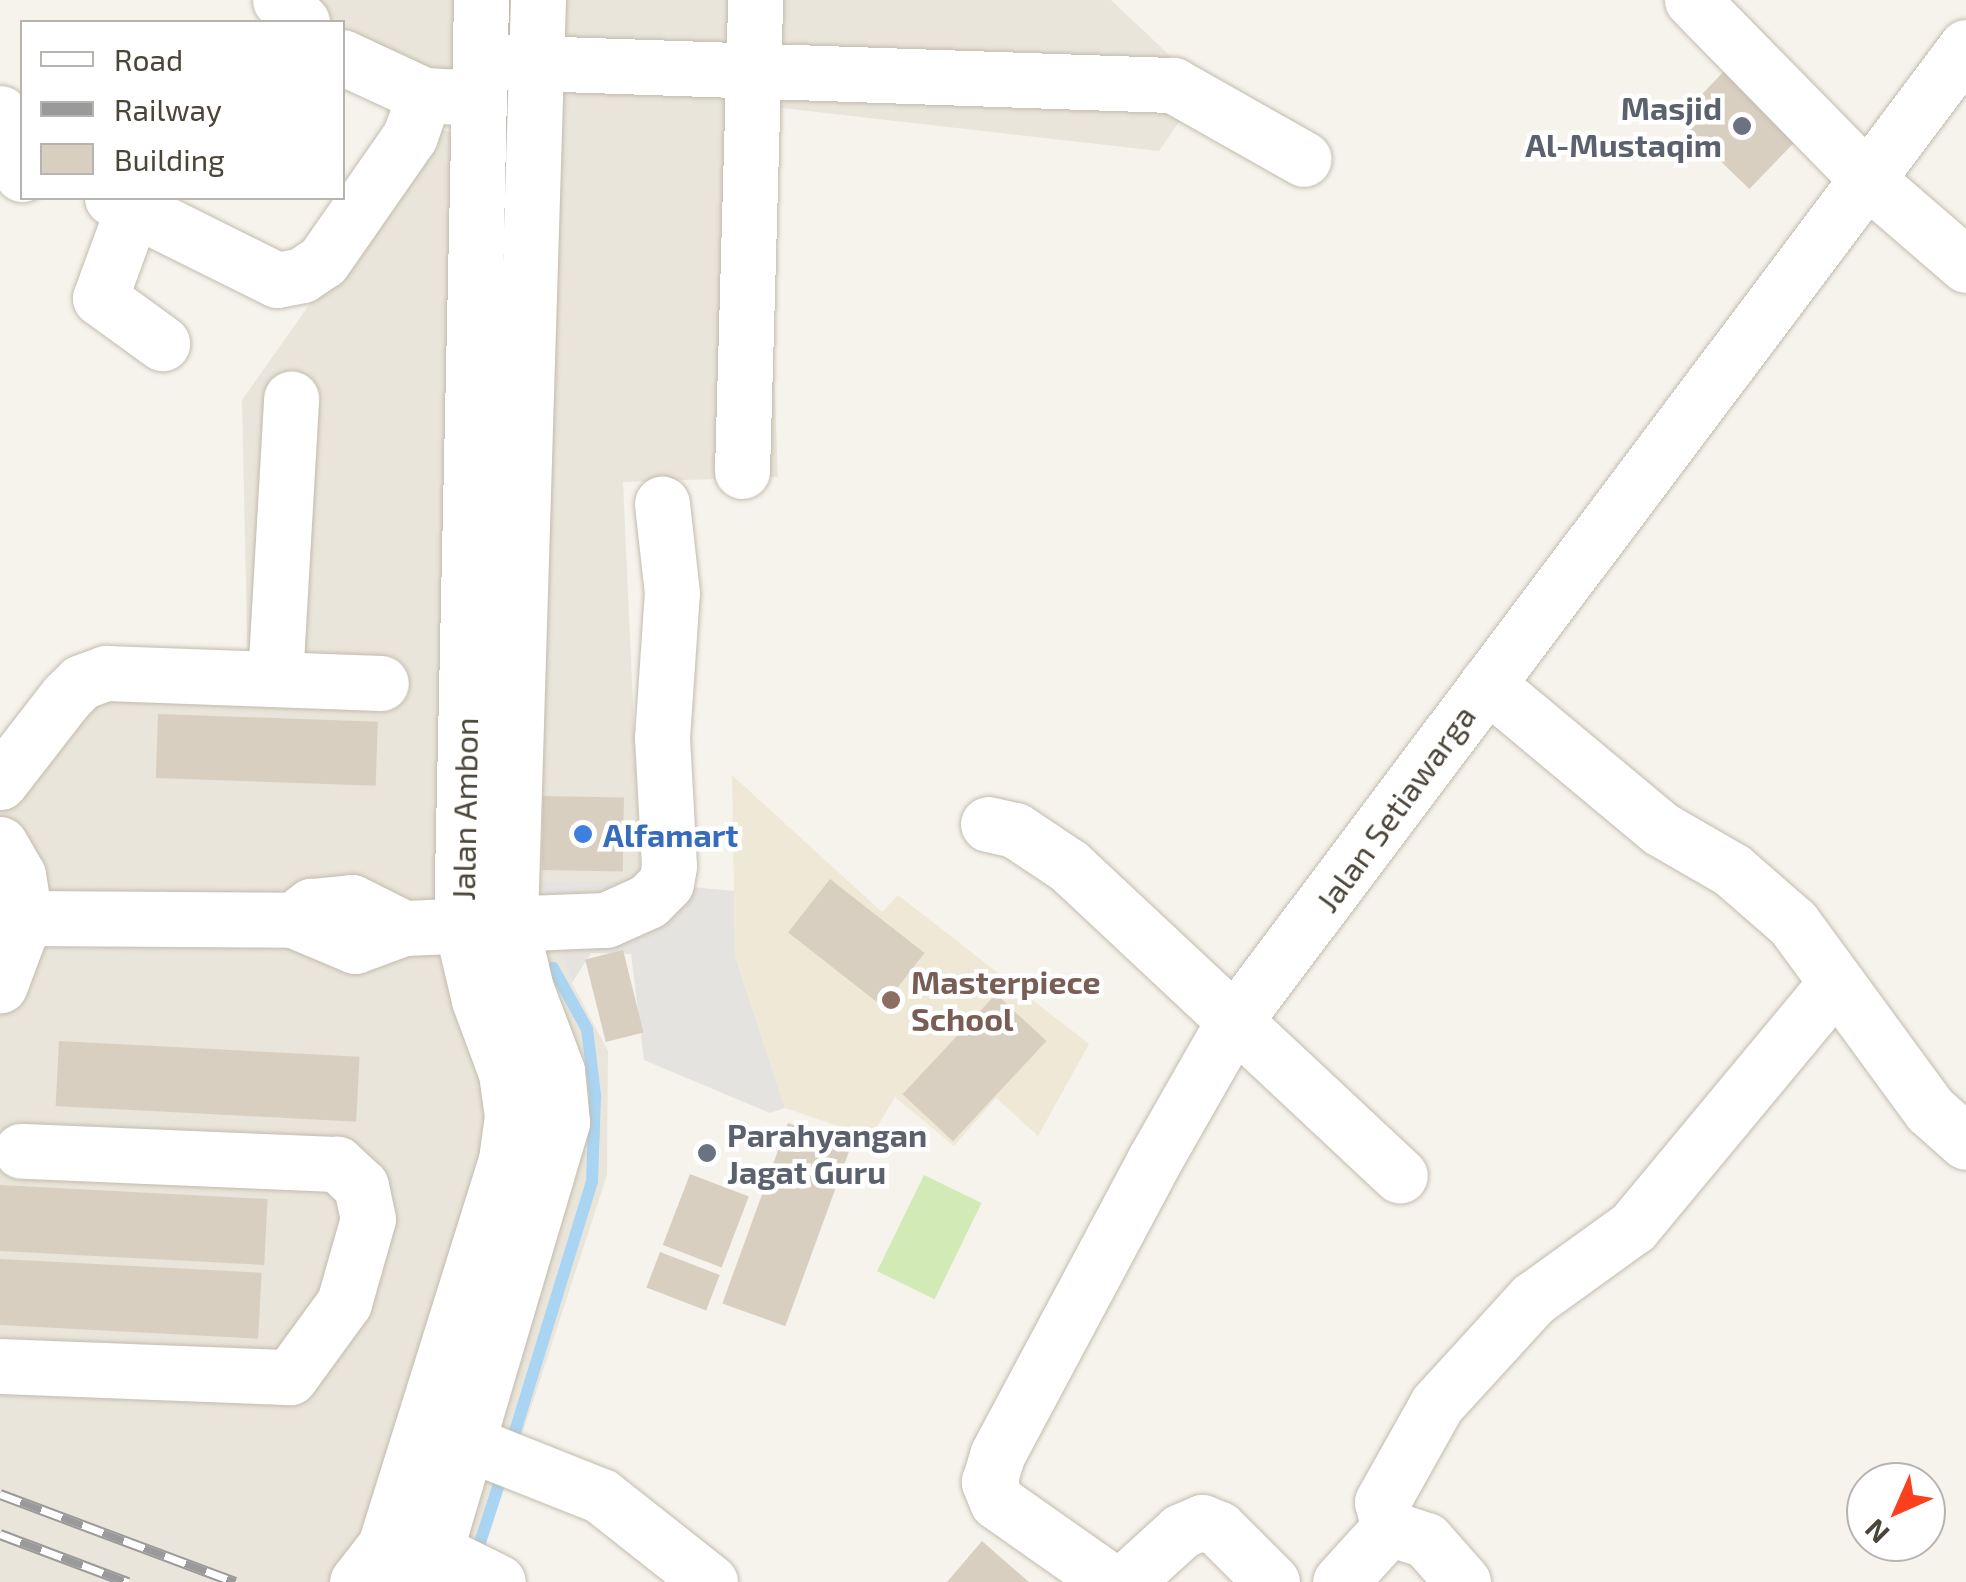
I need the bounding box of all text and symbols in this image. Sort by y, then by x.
legend [20,20,345,200]
text: Road [114,41,183,77]
place label: Masjid Al-Mustaqim [1525,89,1722,164]
text: Railway [114,91,222,127]
marker: Masjid Al-Mustaqim [1731,115,1753,137]
text: Building [114,141,225,177]
street label: Jalan Setiawarga [1307,697,1483,919]
street label: Jalan Ambon [443,717,485,901]
place label: Alfamart [603,815,738,853]
marker: Alfamart [572,823,594,845]
place label: Masterpiece School [911,963,1101,1038]
marker: Masterpiece School [880,989,902,1011]
place label: Parahyangan Jagat Guru [727,1116,927,1191]
marker: Parahyangan Jagat Guru [696,1142,718,1164]
north arrow [1846,1462,1946,1562]
text: N [1857,1513,1895,1551]

